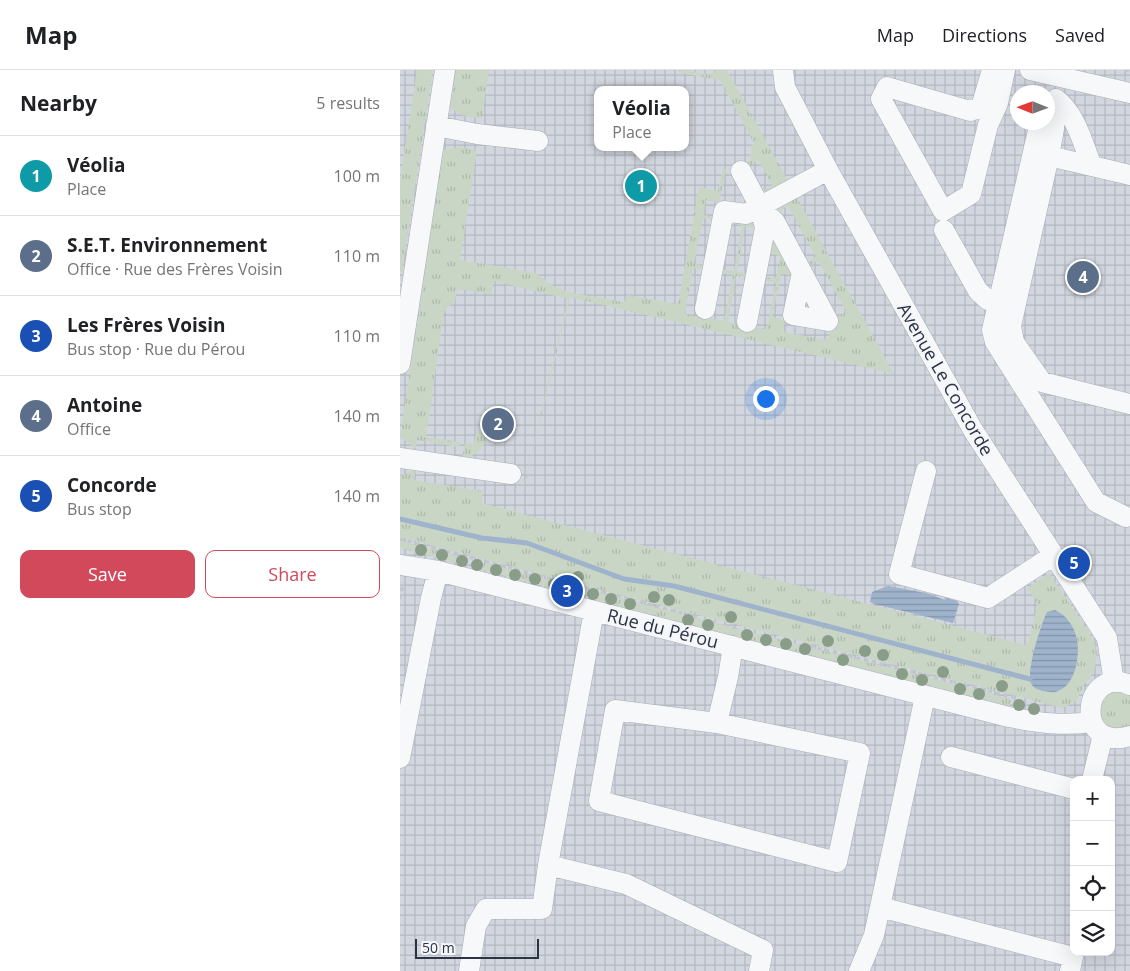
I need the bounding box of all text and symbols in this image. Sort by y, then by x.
text: Map [25,18,77,51]
text: Map [877,23,914,47]
text: Directions [942,23,1027,47]
text: Saved [1055,23,1105,47]
north arrow [1010,85,1055,130]
popup [594,86,689,151]
text: Nearby [20,89,97,117]
text: 5 results [316,92,380,114]
text: Véolia [612,95,671,121]
text: Place [612,121,651,143]
text: Véolia [67,152,125,178]
text: 1 [31,165,41,187]
text: 100 m [334,165,380,187]
pin: 1 [625,167,657,205]
text: Place [67,178,106,200]
text: S.E.T. Environnement [67,232,267,258]
text: 2 [31,245,41,267]
text: 110 m [334,245,380,267]
text: Office · Rue des Frères Voisin [67,258,283,280]
pin: 4 [1067,258,1099,296]
street label: Avenue Le Concorde [892,298,1000,460]
text: Les Frères Voisin [67,312,226,338]
text: 3 [31,325,41,347]
text: 110 m [334,325,380,347]
text: Bus stop · Rue du Pérou [67,338,245,360]
your location [753,386,779,412]
text: Antoine [67,392,142,418]
text: 4 [31,405,41,427]
text: 140 m [334,405,380,427]
pin: 2 [482,405,514,443]
text: Office [67,418,111,440]
text: Concorde [67,472,157,498]
text: 5 [31,485,41,507]
text: 140 m [334,485,380,507]
text: Bus stop [67,498,132,520]
pin: 5 [1058,544,1090,582]
button: Save [20,550,195,598]
button: Share [205,550,380,598]
pin: 3 [551,572,583,610]
street label: Rue du Pérou [605,603,721,653]
map controls [1070,776,1115,956]
button: + [1070,776,1115,821]
button: − [1070,821,1115,866]
button: locate [1070,866,1115,911]
button: layers [1070,911,1115,956]
scale bar [415,936,539,959]
text: 50 m [422,938,455,957]

